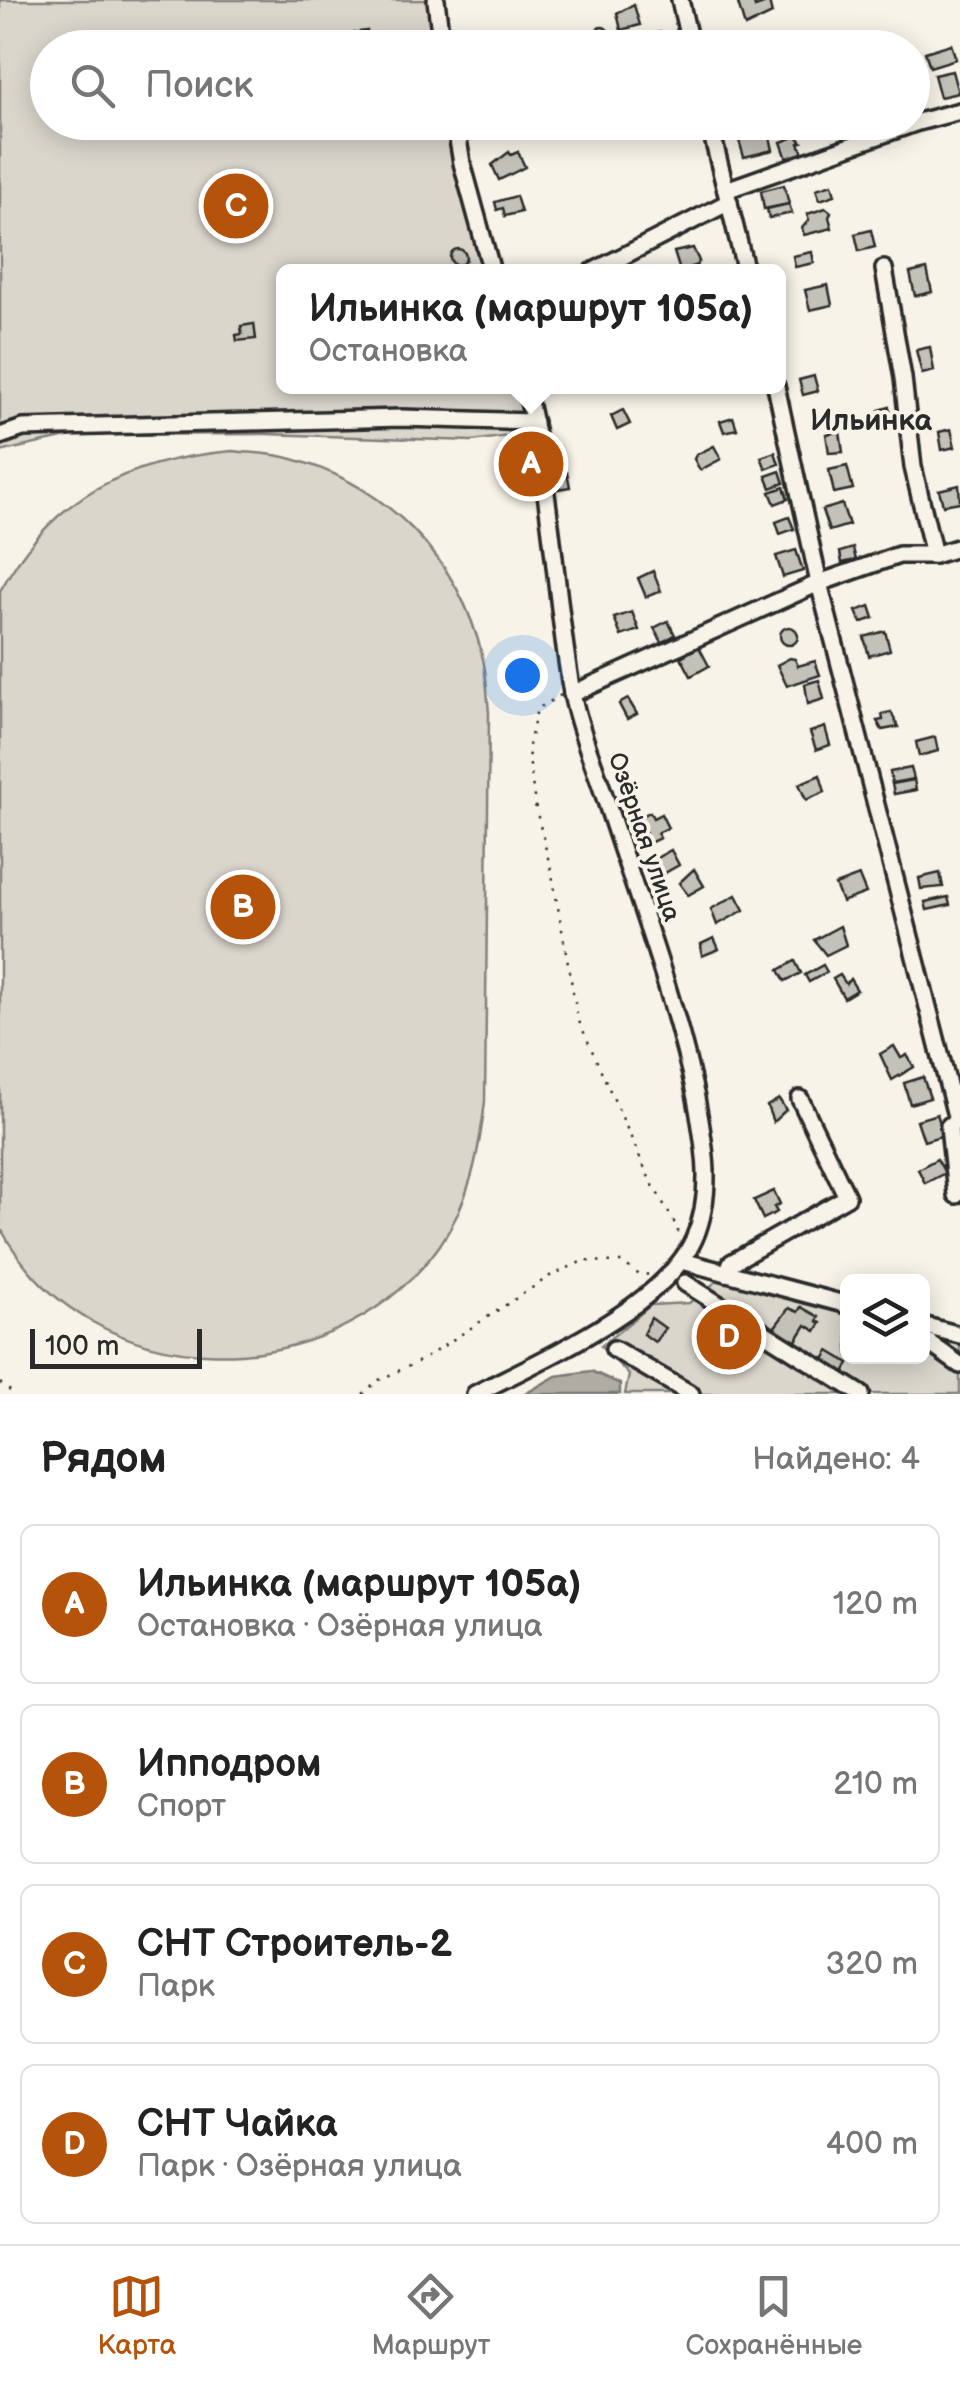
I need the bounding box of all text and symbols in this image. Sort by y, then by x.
search box [30,30,930,140]
icon: search [65,58,120,113]
text: Поиск [145,63,253,108]
pin: C [204,168,268,244]
popup [276,264,786,394]
text: Ильинка (маршрут 105а) [309,287,753,332]
text: Остановка [309,332,468,371]
district label: Ильинка [810,403,933,439]
pin: A [498,426,564,502]
your location [497,650,548,701]
street label: Озёрная улица [601,748,687,926]
pin: B [210,870,276,944]
map controls [840,1274,930,1364]
button: layers [840,1274,930,1364]
pin: D [696,1300,762,1374]
scale bar [30,1324,202,1368]
text: 100 m [45,1330,119,1363]
text: Рядом [40,1434,167,1485]
text: Найдено: 4 [752,1440,920,1479]
text: Ильинка (маршрут 105а) [137,1562,581,1607]
text: A [65,1585,84,1624]
text: 120 m [833,1585,918,1624]
text: Остановка · Озёрная улица [137,1607,543,1646]
text: Ипподром [137,1742,321,1787]
text: B [63,1765,86,1804]
text: 210 m [833,1765,918,1804]
text: Спорт [137,1787,226,1826]
text: СНТ Строитель-2 [137,1922,452,1967]
text: C [63,1945,86,1984]
text: 320 m [826,1945,918,1984]
text: Парк [137,1967,215,2006]
text: СНТ Чайка [137,2102,337,2147]
text: D [63,2125,86,2164]
text: 400 m [826,2125,918,2164]
text: Парк · Озёрная улица [137,2147,462,2186]
tab: Карта [98,2269,176,2362]
tab: Маршрут [371,2269,490,2362]
tab: Сохранённые [686,2269,862,2362]

